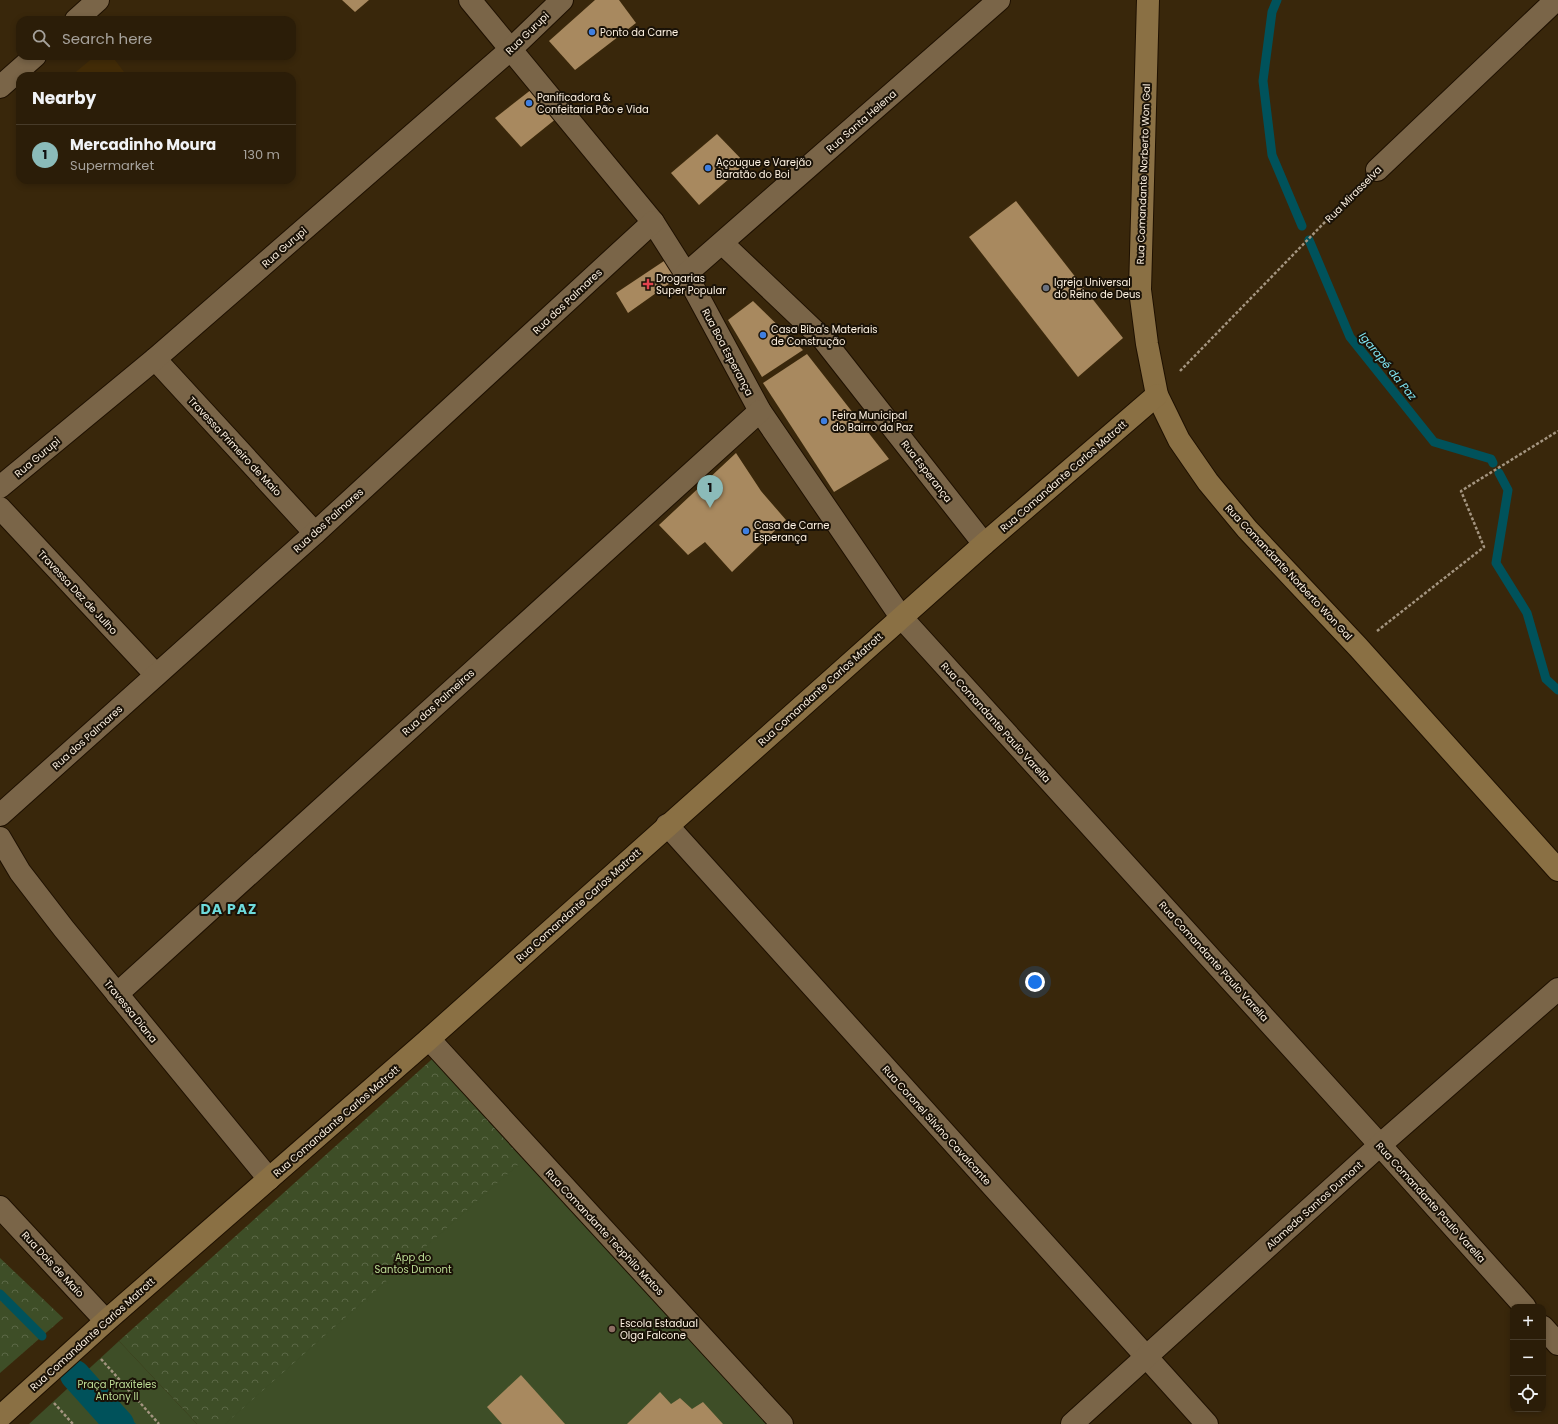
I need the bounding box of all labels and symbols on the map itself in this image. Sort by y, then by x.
street label: Rua Gurupi [502,9,553,58]
place label: Ponto da Carne [600,25,678,40]
marker: Ponto da Carne [587,27,597,37]
street label: Rua Comandante Norberto Won Gal [1133,83,1154,265]
street label: Rua Santa Helena [823,87,900,156]
place label: Panificadora & Confeitaria Pão e Vida [537,90,649,117]
marker: Panificadora & Confeitaria Pão e Vida [524,98,534,108]
place label: Açougue e Varejão Baratão do Boi [716,155,812,182]
marker: Açougue e Varejão Baratão do Boi [703,163,713,173]
street label: Rua Mirasselva [1322,163,1385,226]
street label: Rua Gurupi [258,224,310,271]
street label: Rua dos Palmares [529,265,605,338]
place label: Drogarias Super Popular [656,271,726,298]
place label: Igreja Universal do Reino de Deus [1054,275,1141,302]
marker: Drogarias Super Popular [643,279,653,289]
marker: Igreja Universal do Reino de Deus [1041,283,1051,293]
street label: Rua Boa Esperança [698,306,757,399]
place label: Casa Biba's Materiais de Construção [771,322,878,349]
water label: Igarapé da Paz [1355,328,1421,404]
marker: Casa Biba's Materiais de Construção [758,330,768,340]
street label: Travessa Primeiro de Maio [184,393,285,499]
place label: Feira Municipal do Bairro da Paz [832,408,913,435]
marker: Feira Municipal do Bairro da Paz [819,416,829,426]
street label: Rua Comandante Carlos Matrott [997,417,1130,536]
street label: Rua Gurupi [11,434,63,481]
street label: Rua Esperança [898,437,956,505]
pin: 1 [697,475,723,508]
street label: Rua dos Palmares [290,485,367,556]
street label: Rua Comandante Norberto Won Gal [1222,501,1356,644]
place label: Casa de Carne Esperança [754,518,830,545]
marker: Casa de Carne Esperança [741,526,751,536]
street label: Travessa Dez de Julho [34,547,121,638]
street label: Rua Comandante Carlos Matrott [755,629,886,750]
street label: Rua Comandante Paulo Varella [937,659,1054,786]
street label: Rua das Palmeiras [399,666,478,739]
street label: Rua dos Palmares [49,702,126,773]
street label: Rua Comandante Carlos Matrott [513,845,644,966]
street label: Rua Comandante Paulo Varella [1155,898,1272,1025]
district label: DA PAZ [201,899,257,919]
your location [1025,972,1045,992]
street label: Travessa Diana [101,977,161,1046]
street label: Rua Comandante Carlos Matrott [270,1062,403,1181]
street label: Rua Coronel Silvino Cavalcante [879,1062,995,1189]
street label: Rua Comandante Paulo Varella [1372,1139,1489,1266]
street label: Alameda Santos Dumont [1263,1157,1366,1253]
street label: Rua Comandante Teophilo Matos [542,1166,667,1299]
street label: Rua Dois de Maio [18,1228,87,1301]
park label: App do Santos Dumont [374,1250,452,1277]
street label: Rua Comandante Carlos Matrott [27,1274,158,1395]
place label: Escola Estadual Olga Falcone [620,1316,698,1343]
marker: Escola Estadual Olga Falcone [607,1324,617,1334]
park label: Praça Praxíteles Antony II [77,1377,157,1404]

